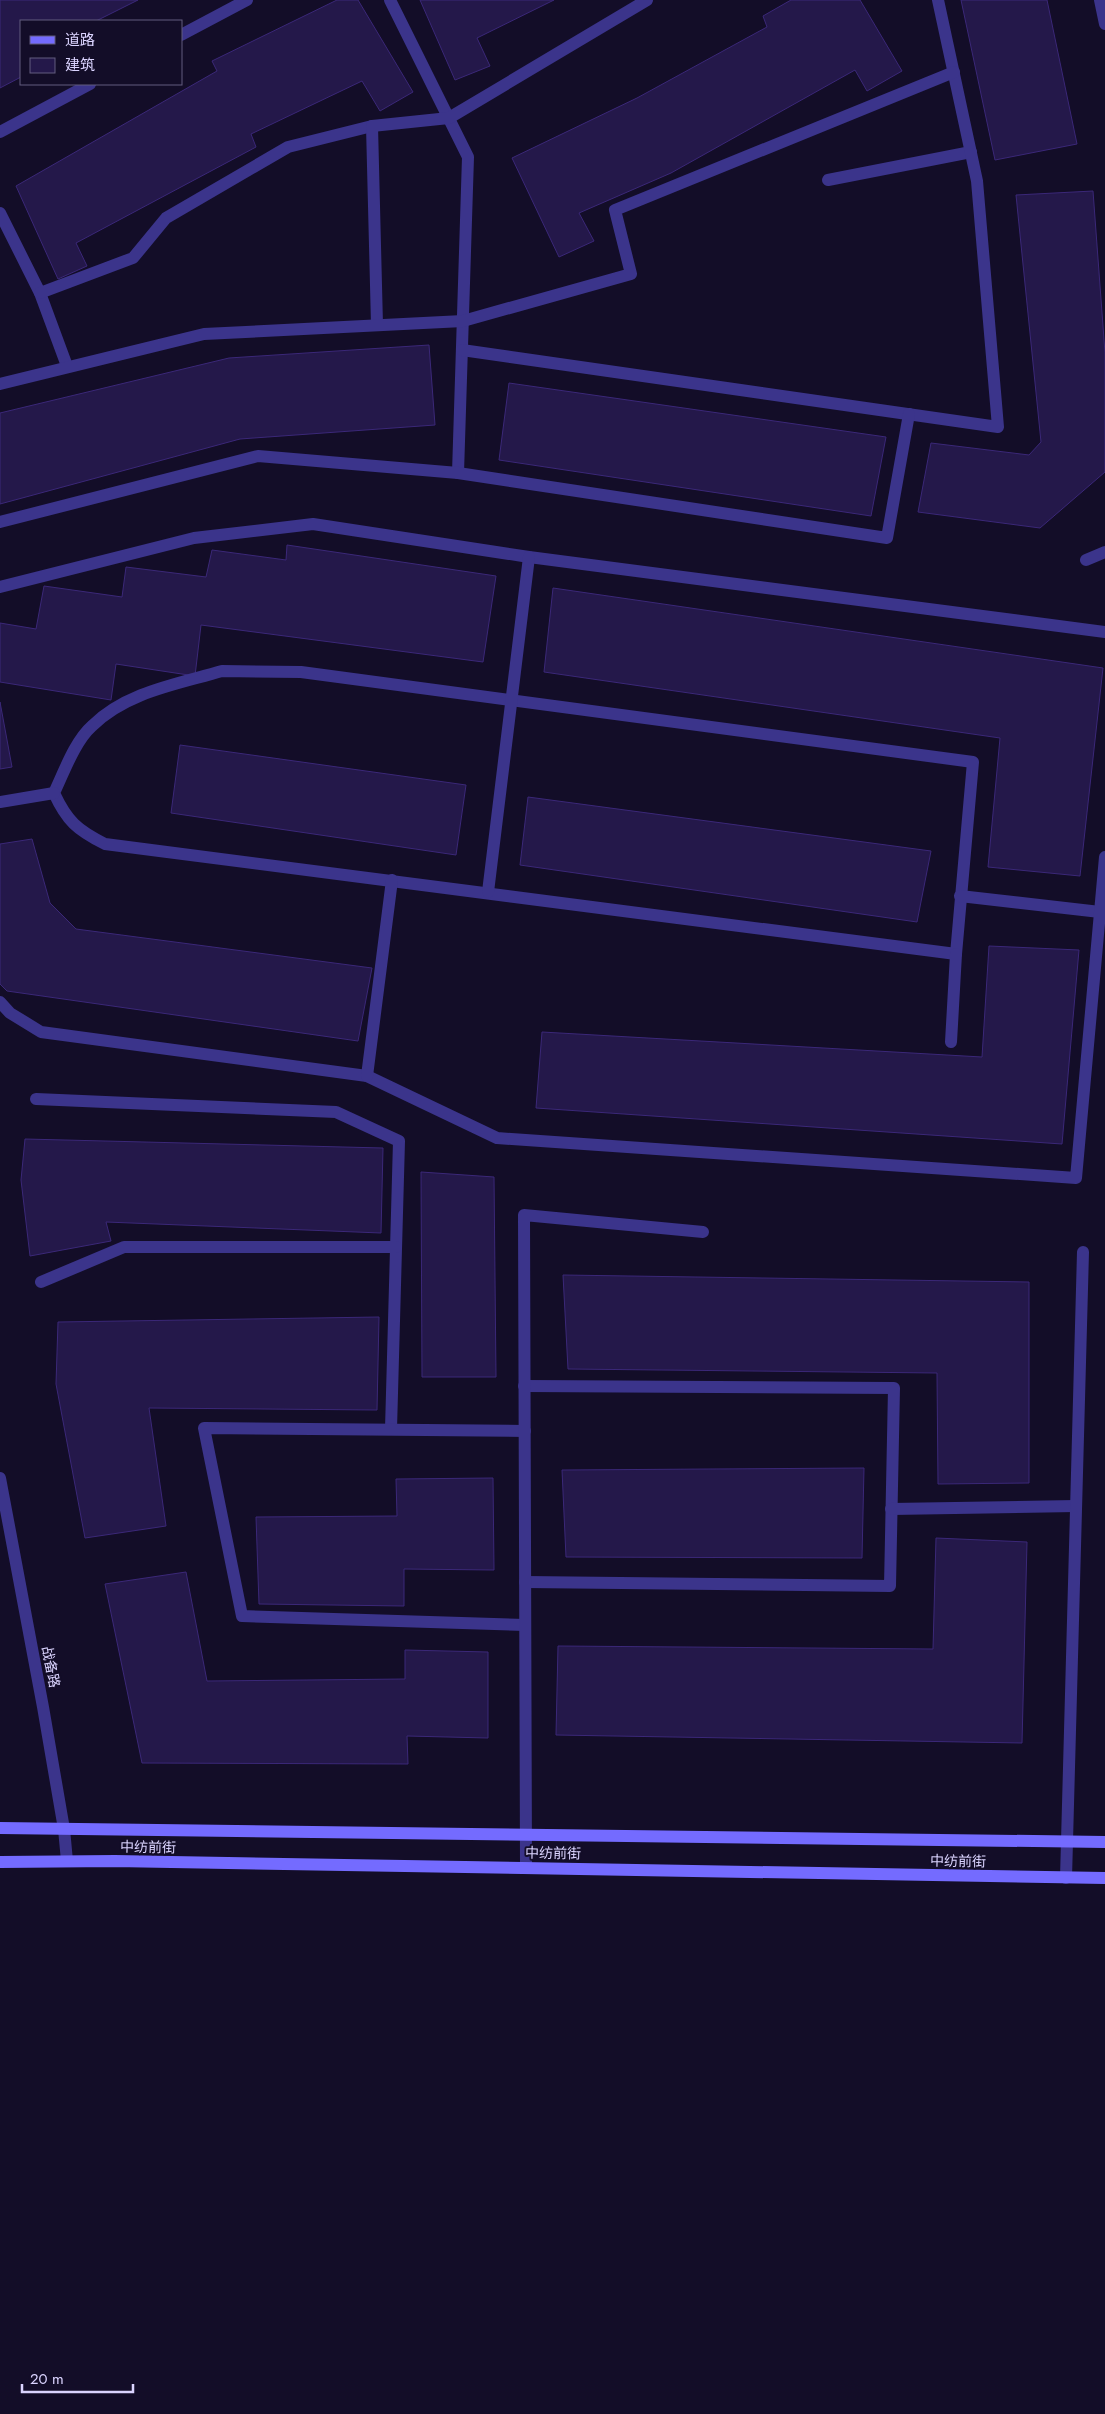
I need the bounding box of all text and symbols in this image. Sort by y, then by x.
legend [20,20,182,85]
text: 道路 [65,29,95,51]
text: 建筑 [65,54,95,76]
street label: 战备路 [37,1644,65,1690]
street label: 中纺前街 [120,1837,176,1857]
street label: 中纺前街 [525,1843,581,1863]
street label: 中纺前街 [930,1851,986,1871]
scale bar [22,2362,134,2394]
text: 20 m [30,2368,64,2390]

